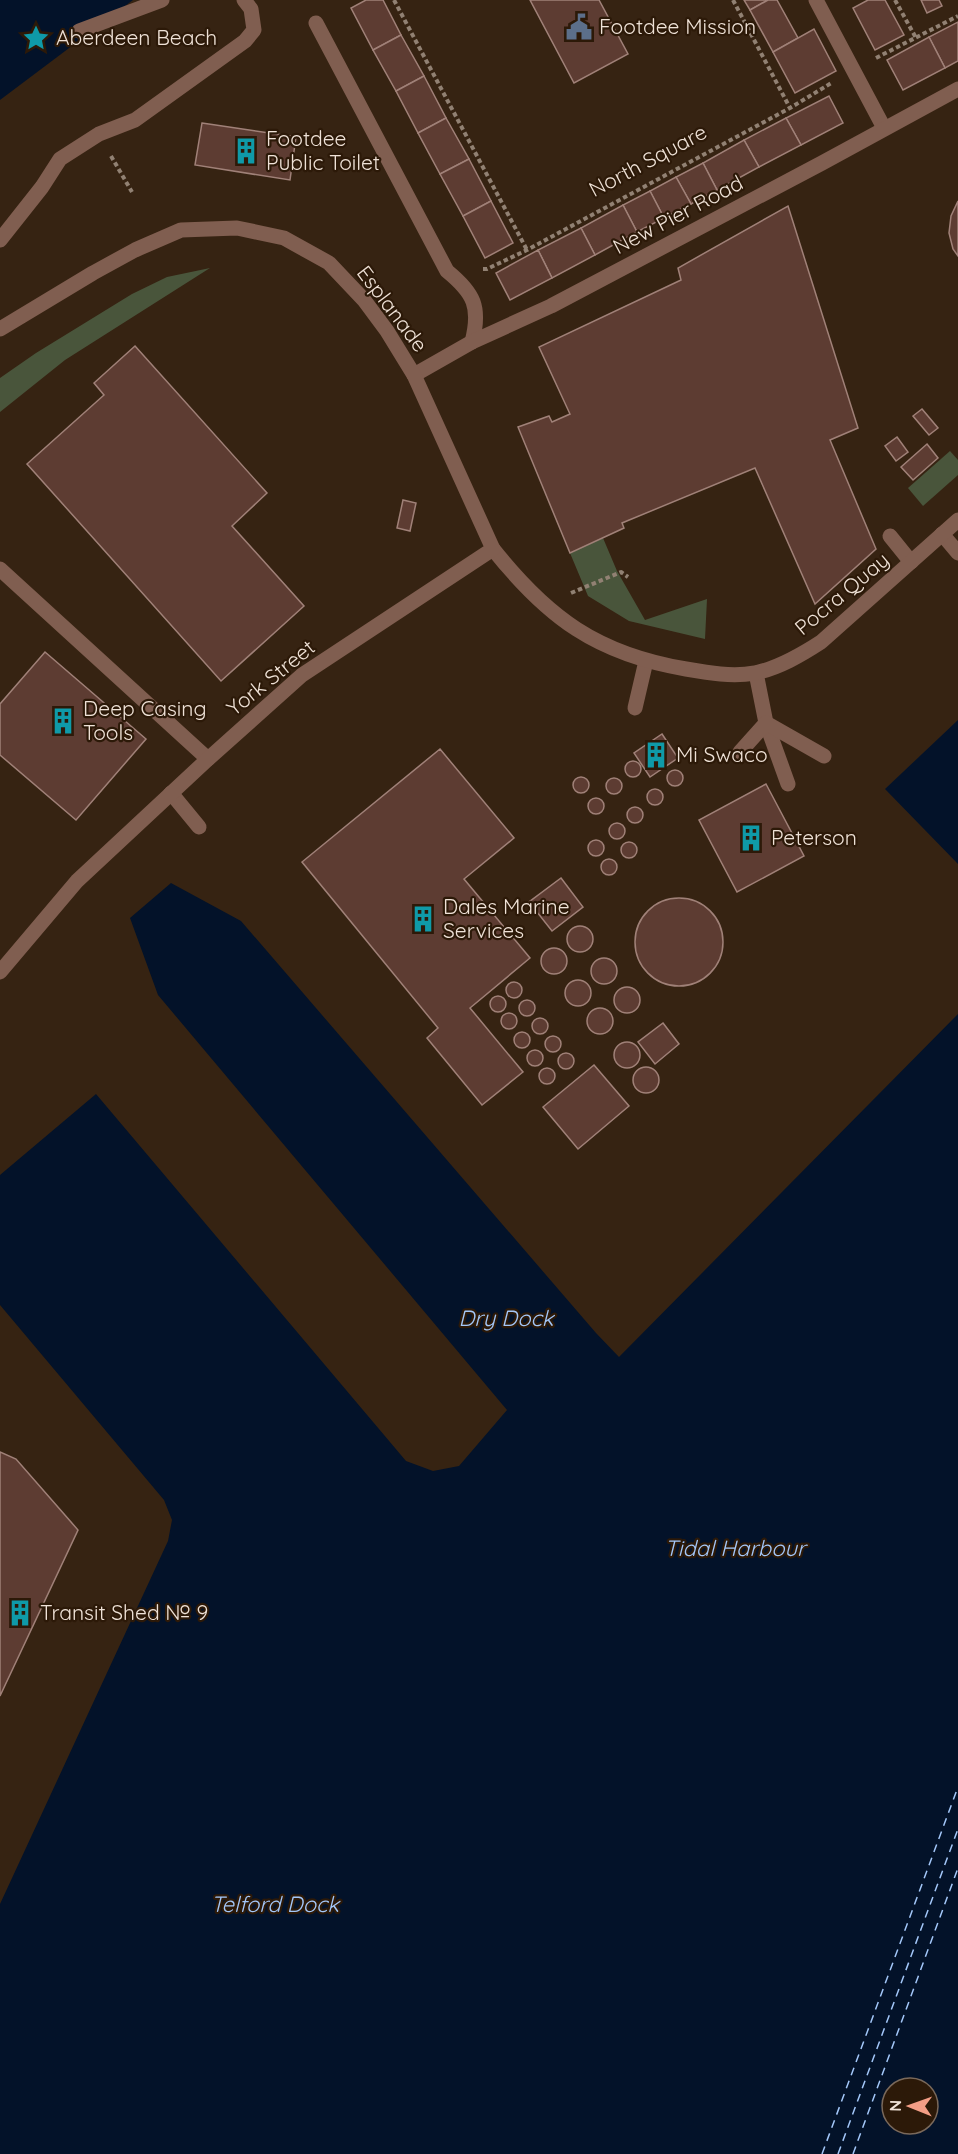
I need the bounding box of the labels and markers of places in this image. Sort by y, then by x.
public building icon: Footdee Mission [564,12,594,42]
place label: Footdee Mission [599,13,756,39]
place icon: Aberdeen Beach [21,23,51,53]
place label: Aberdeen Beach [56,24,217,50]
place label: Footdee Public Toilet [266,125,380,175]
building icon: Footdee Public Toilet [231,136,261,166]
place label: Deep Casing Tools [83,695,206,745]
building icon: Deep Casing Tools [48,706,78,736]
building icon: Mi Swaco [641,740,671,770]
place label: Mi Swaco [676,741,768,767]
building icon: Peterson [736,823,766,853]
place label: Peterson [771,824,857,850]
place label: Dales Marine Services [443,893,570,943]
building icon: Dales Marine Services [408,904,438,934]
building icon: Transit Shed № 9 [5,1598,35,1628]
place label: Transit Shed № 9 [40,1599,208,1625]

